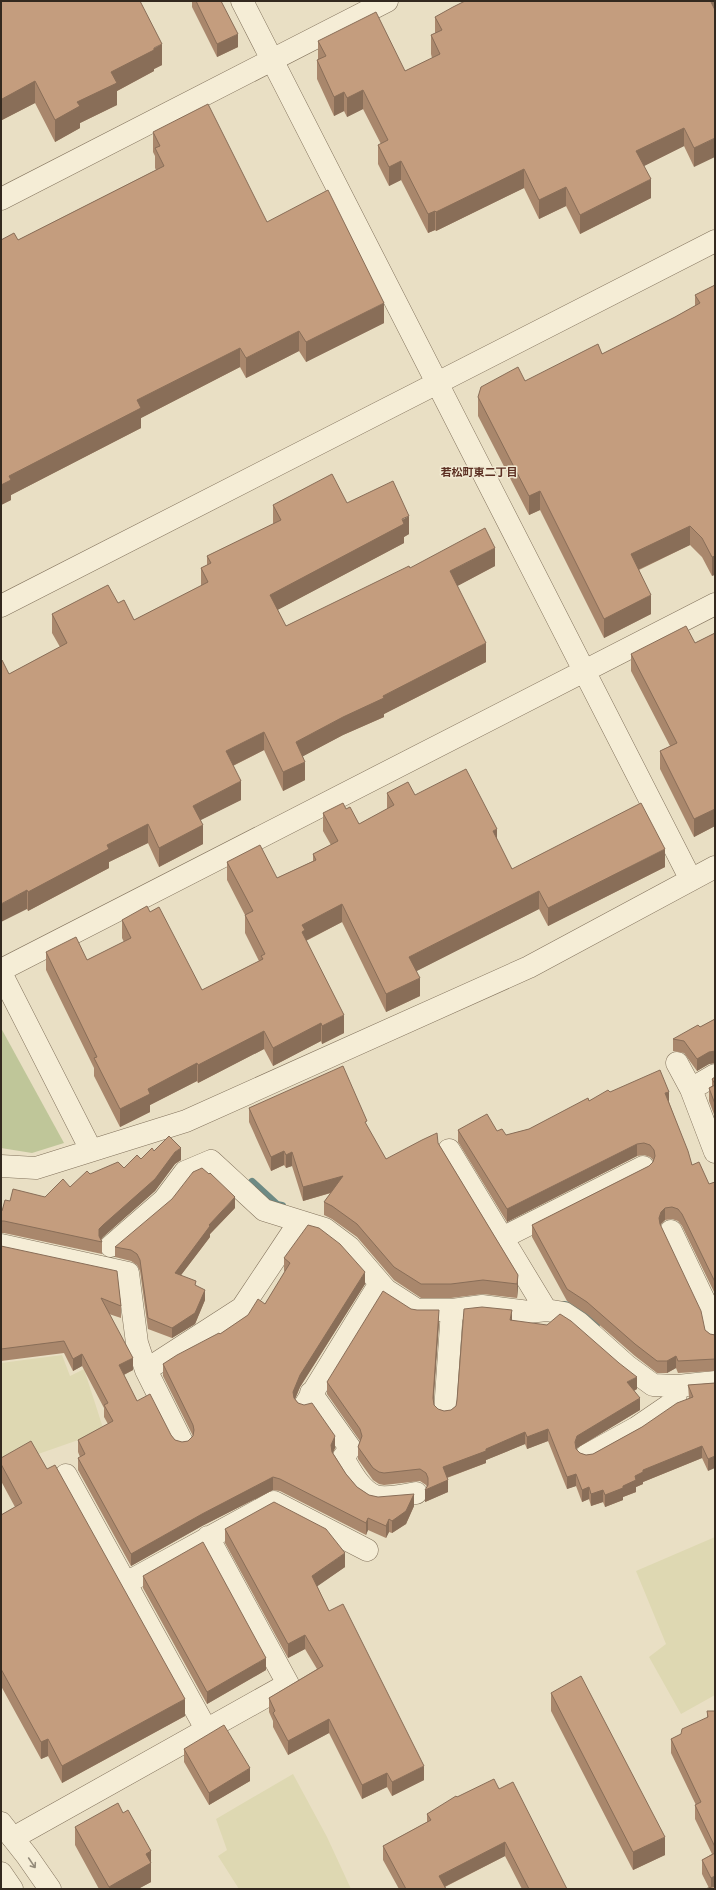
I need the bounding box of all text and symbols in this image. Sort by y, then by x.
district label: 若松町東二丁目 [441,466,518,478]
one-way arrow [28,1857,36,1868]

